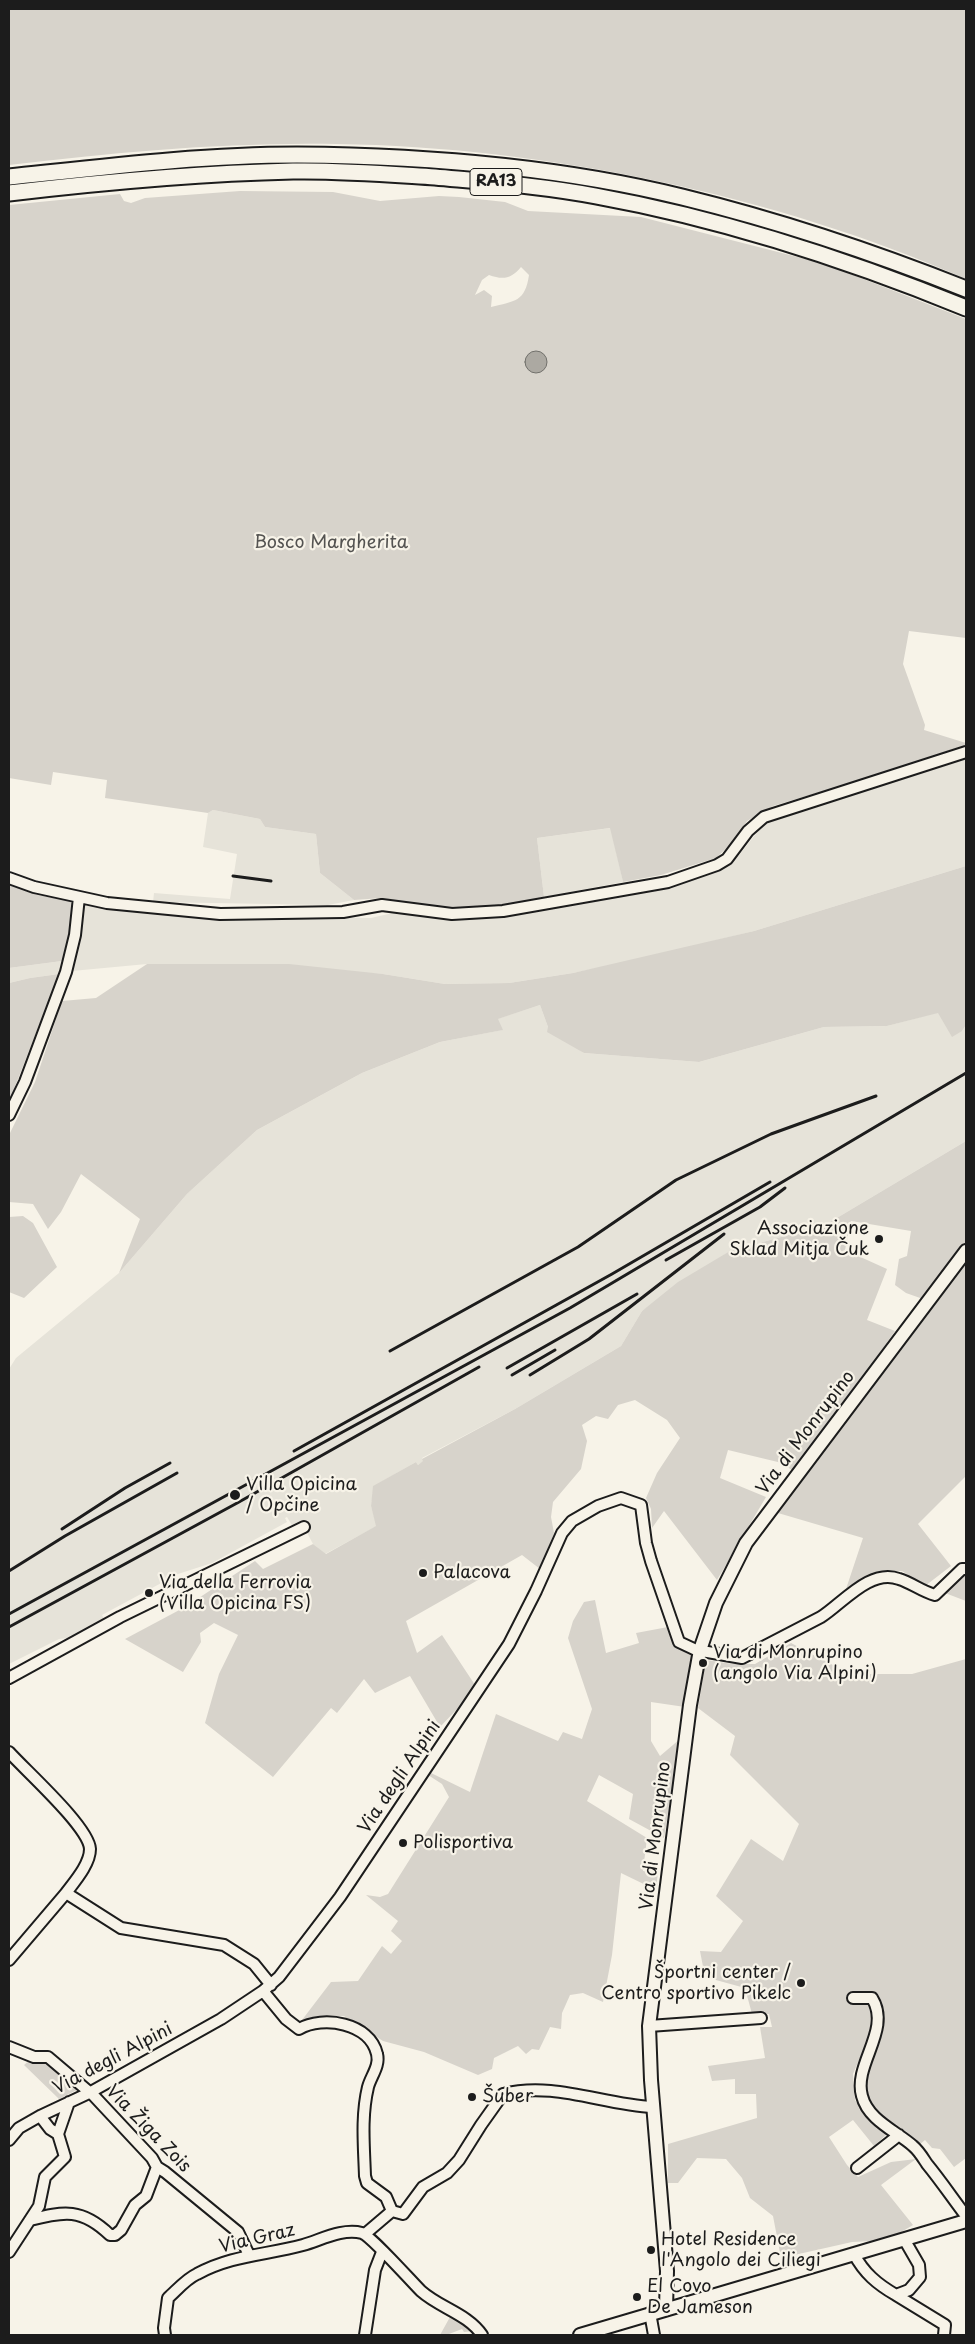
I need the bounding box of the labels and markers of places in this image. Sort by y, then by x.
place label: Associazione Sklad Mitja Čuk [729,1218,869,1260]
marker: Associazione Sklad Mitja Čuk [873,1233,885,1245]
place label: Villa Opicina / Opčine [246,1474,357,1516]
marker: Villa Opicina / Opčine [228,1488,242,1502]
place label: Palacova [433,1562,511,1584]
marker: Palacova [417,1567,429,1579]
place label: Via della Ferrovia (Villa Opicina FS) [159,1572,311,1615]
marker: Via della Ferrovia (Villa Opicina FS) [143,1587,155,1599]
place label: Via di Monrupino (angolo Via Alpini) [713,1642,877,1685]
marker: Via di Monrupino (angolo Via Alpini) [697,1657,709,1669]
place label: Polisportiva [413,1832,513,1854]
marker: Polisportiva [397,1837,409,1849]
place label: Športni center / Centro sportivo Pikelc [601,1962,791,2005]
marker: Športni center / Centro sportivo Pikelc [795,1977,807,1989]
place label: Šuber [482,2086,533,2108]
marker: Šuber [466,2091,478,2103]
place label: Hotel Residence l'Angolo dei Ciliegi [661,2229,821,2272]
marker: Hotel Residence l'Angolo dei Ciliegi [645,2244,657,2256]
place label: El Covo De Jameson [647,2276,753,2318]
marker: El Covo De Jameson [631,2291,643,2303]

